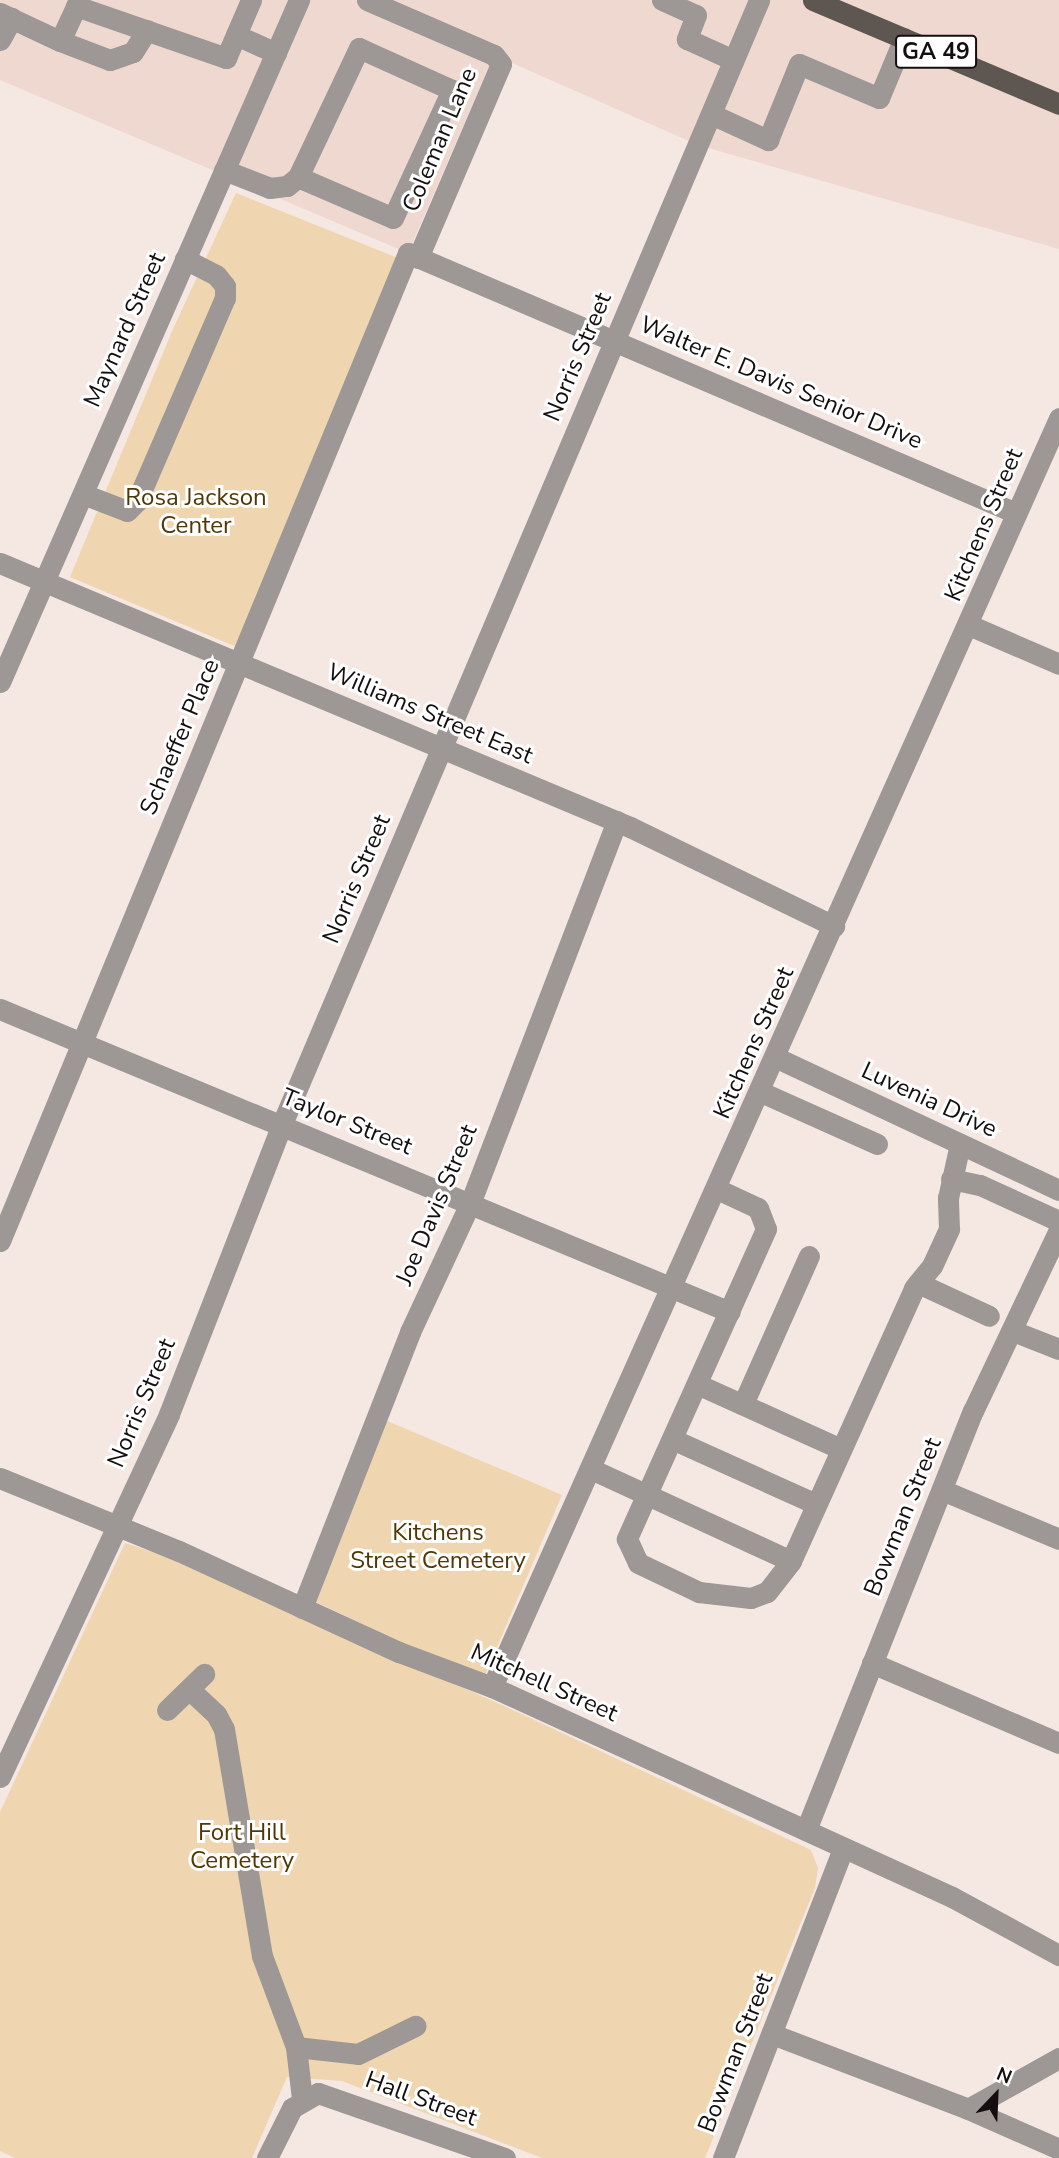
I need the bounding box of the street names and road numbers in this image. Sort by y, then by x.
road number: GA 49 [894,32,978,72]
street label: Coleman Lane [397,64,483,216]
street label: Maynard Street [78,248,172,412]
street label: Norris Street [538,288,618,426]
street label: Walter E. Davis Senior Drive [635,310,927,456]
street label: Kitchens Street [939,444,1029,606]
street label: Schaeffer Place [134,655,226,819]
street label: Williams Street East [323,658,537,770]
street label: Norris Street [317,810,397,948]
street label: Kitchens Street [708,963,800,1123]
street label: Luvenia Drive [857,1056,1001,1144]
street label: Taylor Street [278,1083,416,1161]
street label: Joe Davis Street [390,1120,484,1290]
street label: Norris Street [102,1334,182,1472]
street label: Bowman Street [858,1434,948,1600]
street label: Mitchell Street [466,1638,622,1728]
street label: Bowman Street [692,1969,780,2137]
street label: Hall Street [361,2065,481,2133]

